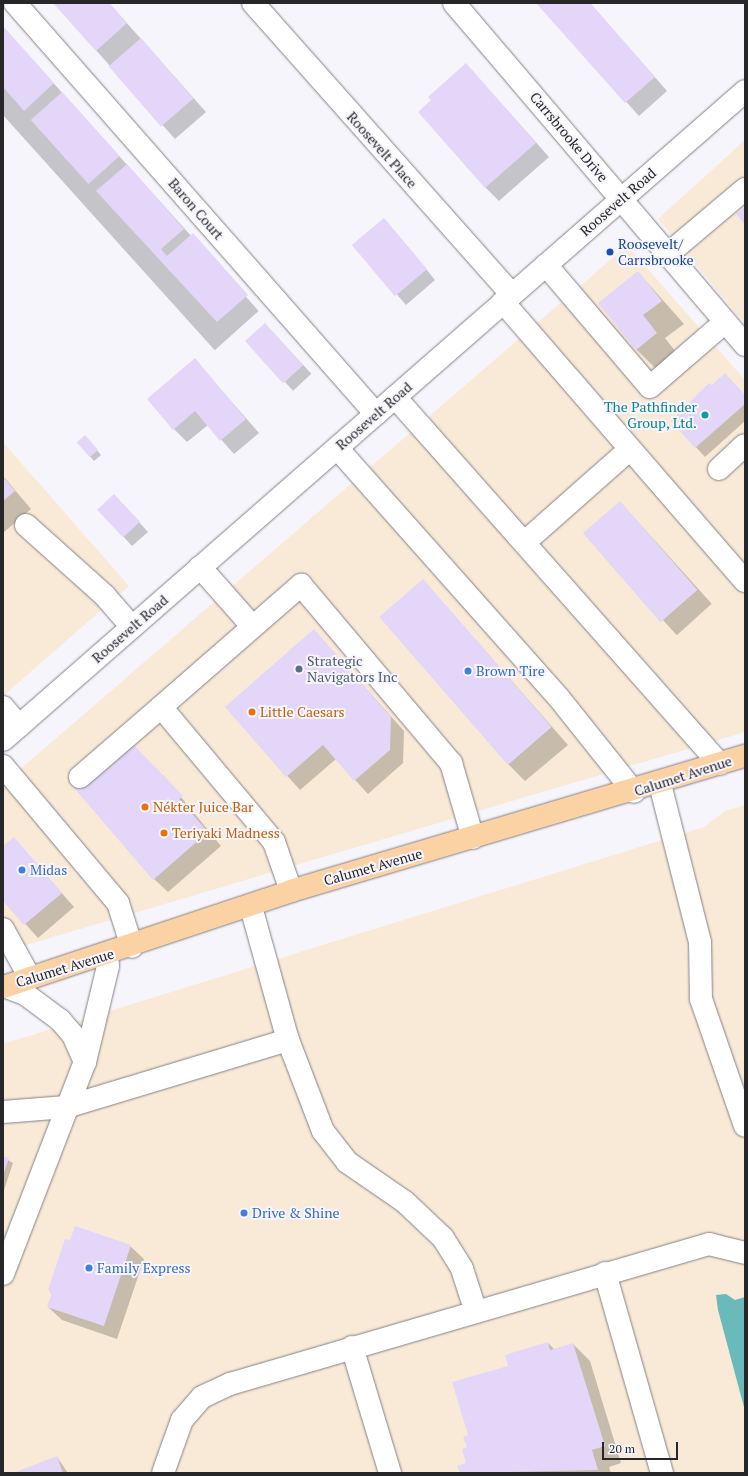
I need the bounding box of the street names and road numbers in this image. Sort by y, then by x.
street label: Carrsbrooke Drive [526,89,612,185]
street label: Roosevelt Place [343,108,421,192]
street label: Roosevelt Road [577,165,659,239]
street label: Baron Court [165,175,227,243]
street label: Roosevelt Road [333,379,415,453]
street label: Roosevelt Road [89,592,171,666]
street label: Calumet Avenue [632,752,734,800]
street label: Calumet Avenue [322,845,424,889]
street label: Calumet Avenue [14,945,116,991]

